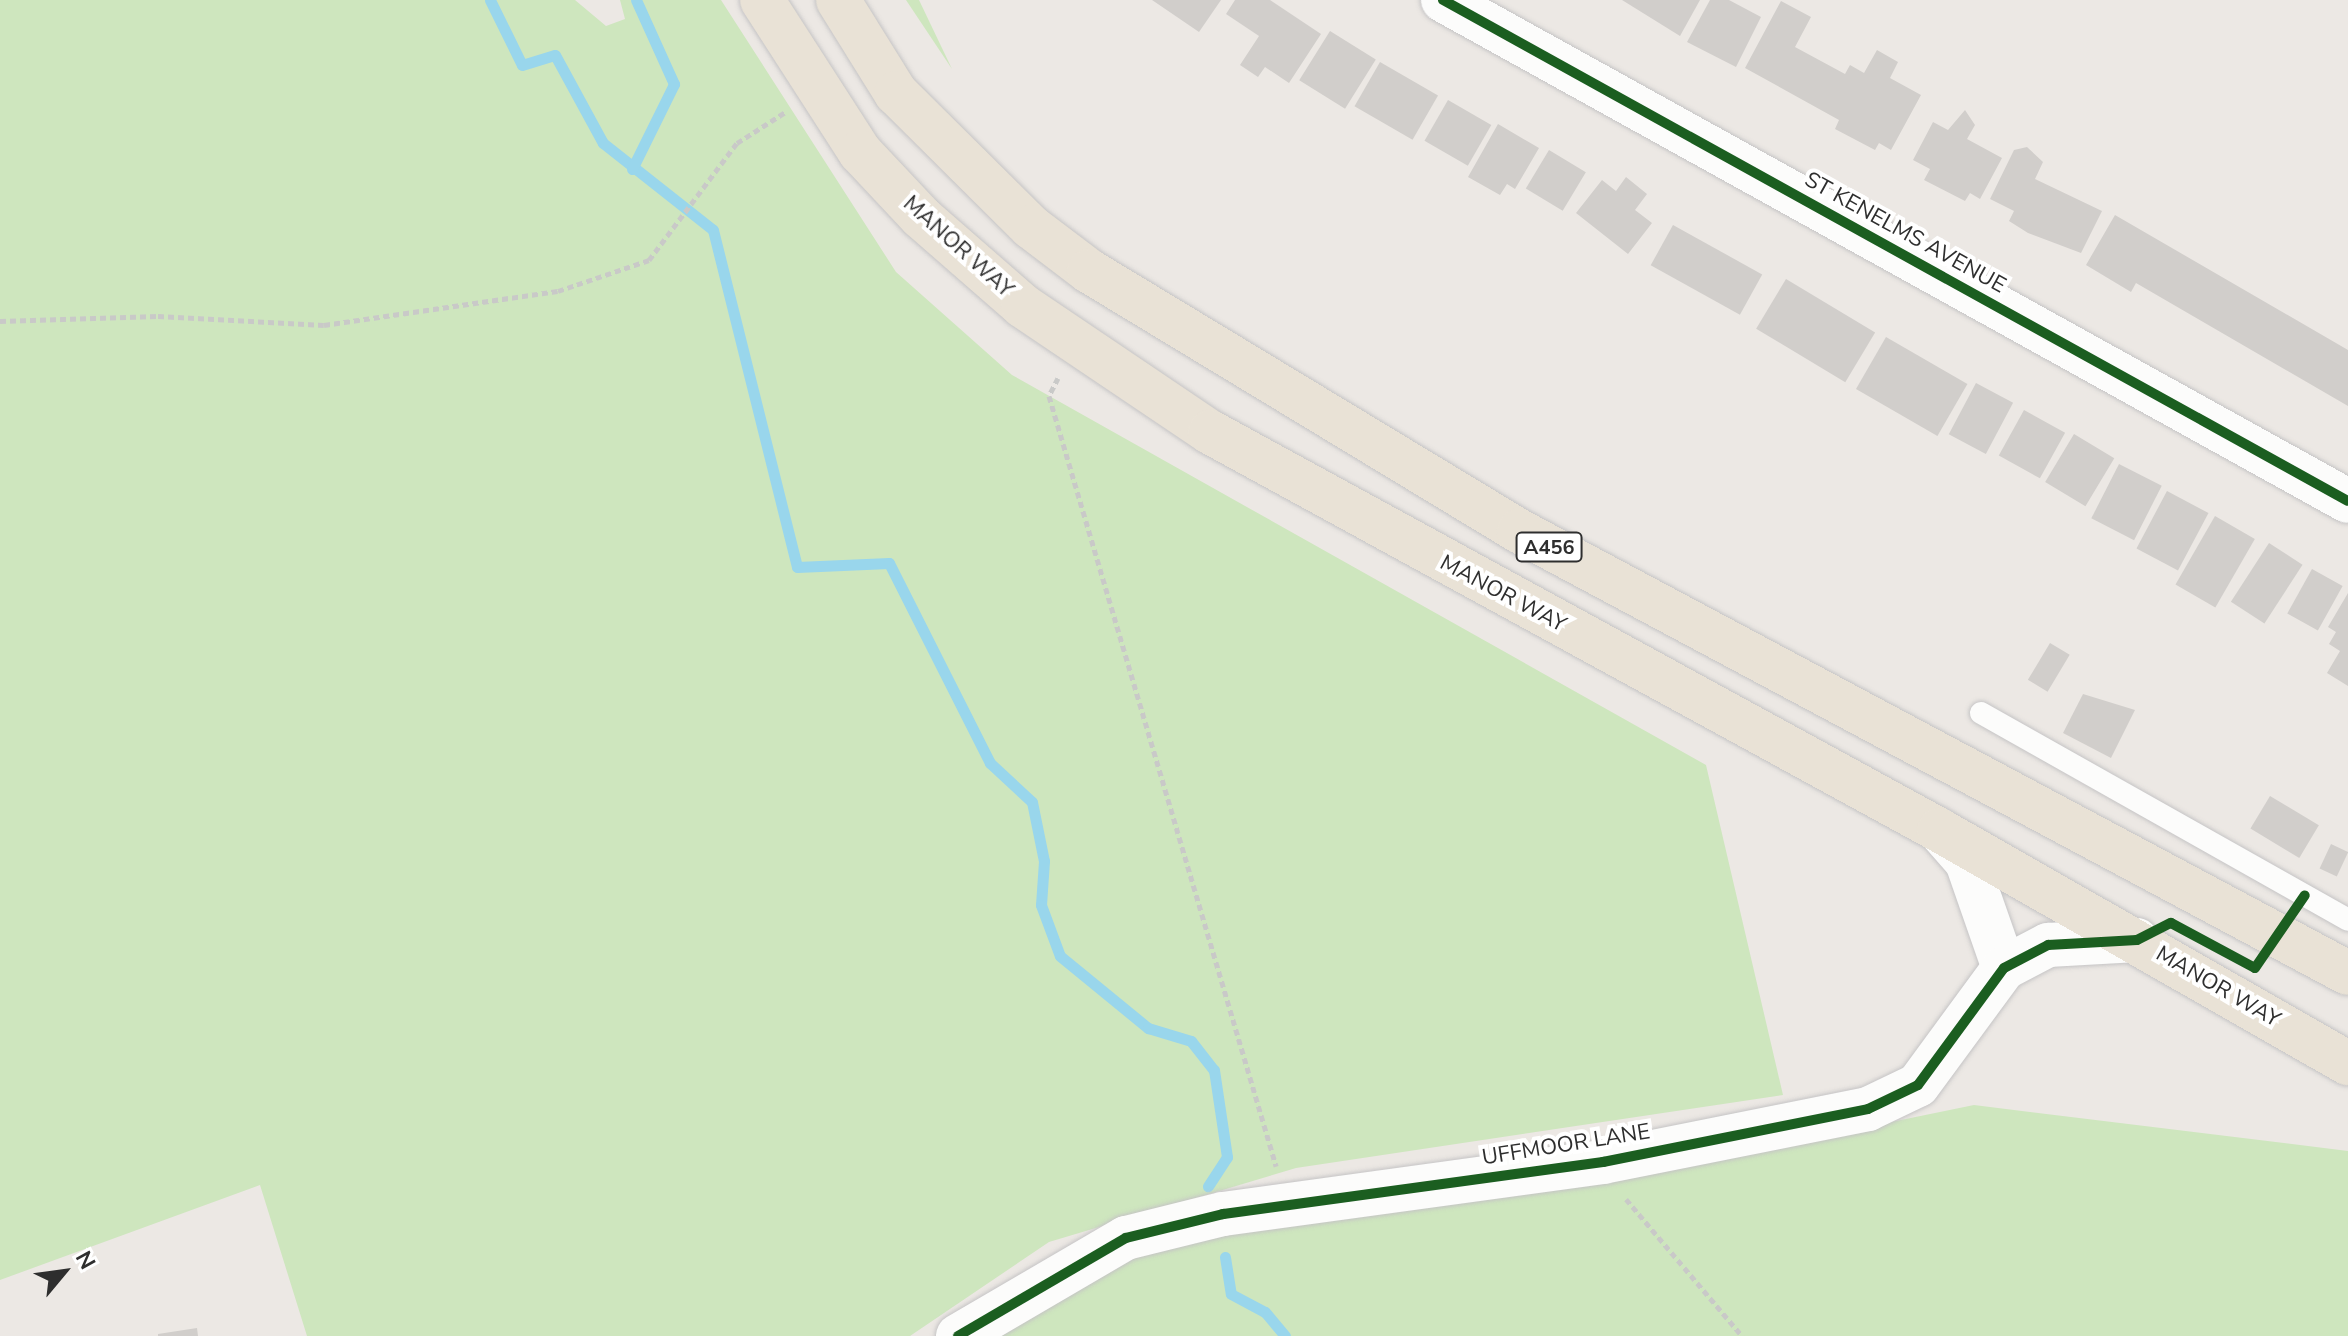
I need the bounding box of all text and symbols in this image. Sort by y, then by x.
street label: ST KENELMS AVENUE [1800,167,2010,299]
street label: MANOR WAY [897,191,1019,303]
road number: A456 [1515,531,1583,563]
street label: MANOR WAY [1435,550,1571,638]
street label: MANOR WAY [2151,941,2285,1033]
street label: UFFMOOR LANE [1480,1119,1652,1171]
north arrow [24,1232,104,1312]
text: N [68,1246,102,1275]

